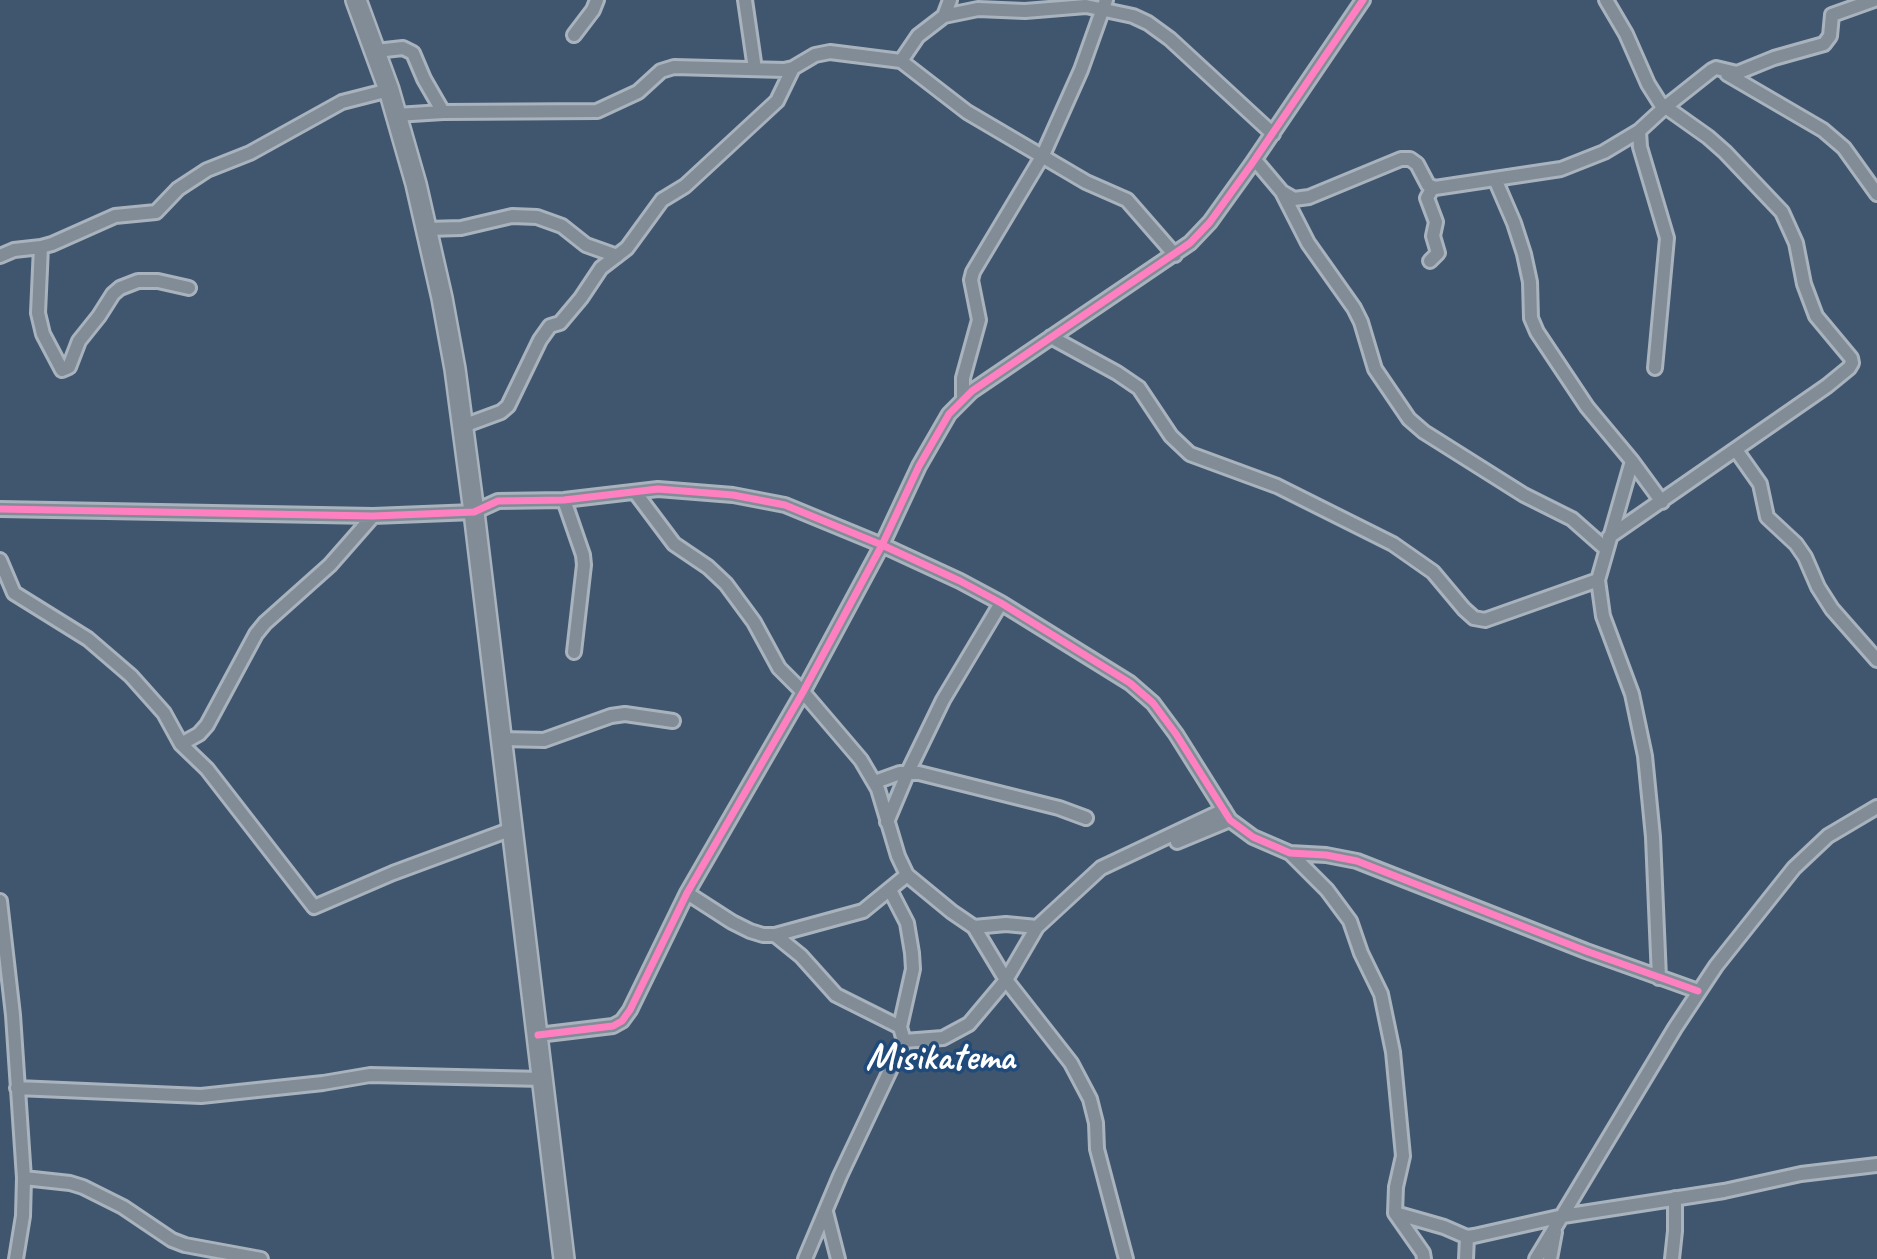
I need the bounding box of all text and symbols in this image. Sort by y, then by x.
district label: Misikatema [866,1036,1014,1082]

